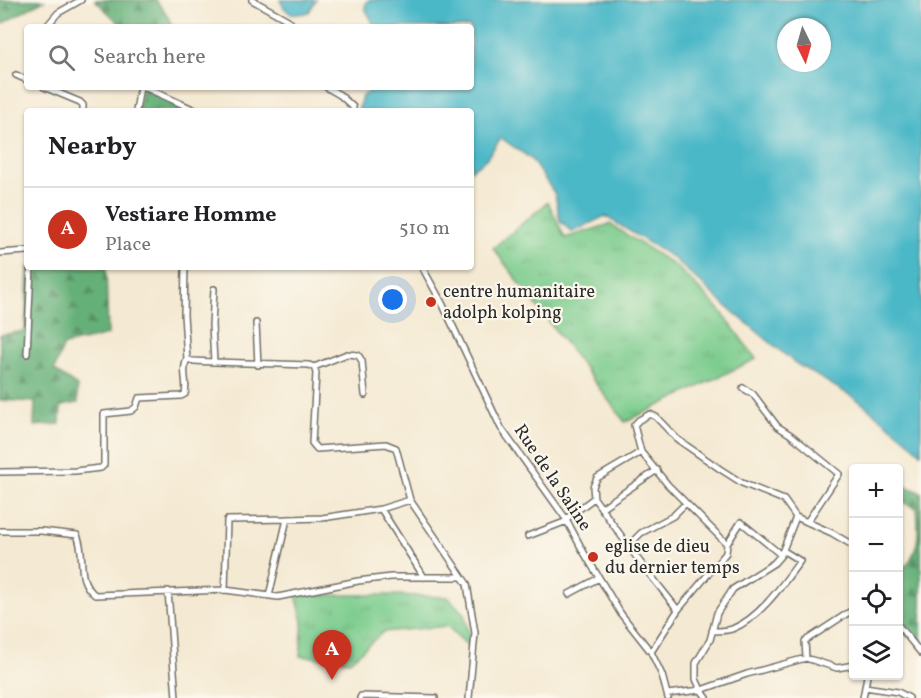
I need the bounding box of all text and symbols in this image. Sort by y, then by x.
north arrow [777,18,831,72]
search box [24,24,474,90]
icon: search [45,41,78,74]
text: Search here [93,42,206,73]
text: Nearby [48,129,137,165]
text: Vestiare Homme [105,200,277,231]
text: A [60,215,75,243]
text: 510 m [399,215,450,243]
text: Place [105,231,151,259]
place label: centre humanitaire adolph kolping [443,280,595,326]
your location [378,285,407,314]
marker: centre humanitaire adolph kolping [424,295,438,309]
street label: Rue de la Saline [507,420,597,536]
map controls [849,464,903,680]
button: + [849,464,903,518]
button: − [849,518,903,572]
place label: eglise de dieu du dernier temps [605,535,740,581]
marker: eglise de dieu du dernier temps [586,550,600,564]
button: locate [849,572,903,626]
button: layers [849,626,903,680]
pin: A [312,630,352,680]

